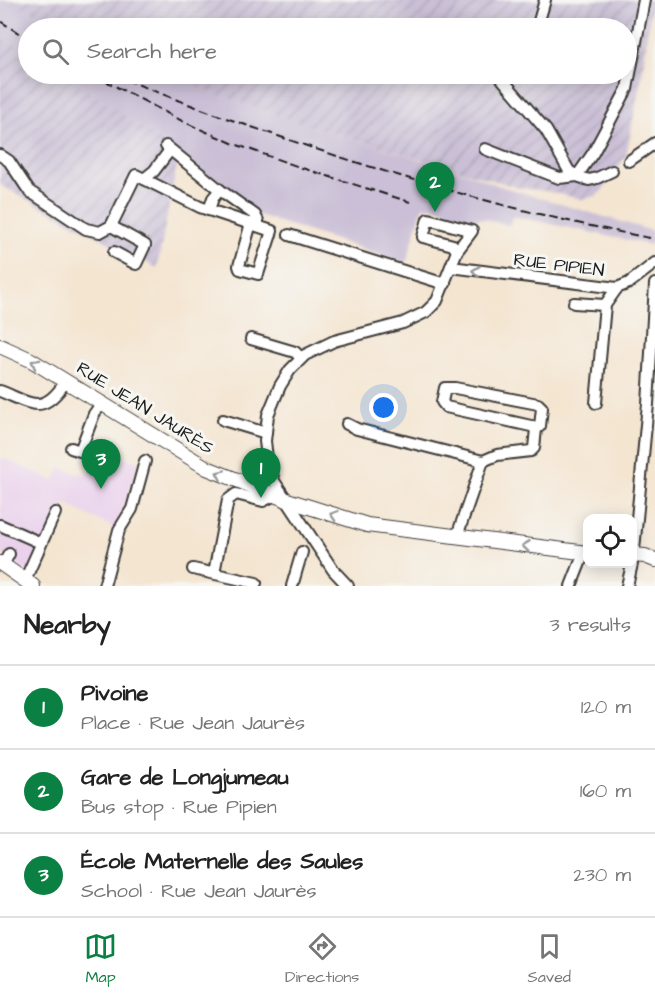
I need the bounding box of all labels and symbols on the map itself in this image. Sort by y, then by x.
pin: 2 [416,162,454,212]
street label: RUE PIPIEN [512,247,606,283]
one-way arrow [471,266,480,278]
street label: RUE JEAN JAURÈS [72,356,218,460]
one-way arrow [31,358,42,370]
your location [369,393,398,422]
pin: 3 [82,440,120,489]
pin: 1 [242,448,280,498]
one-way arrow [216,469,227,481]
one-way arrow [329,509,340,522]
one-way arrow [522,540,531,553]

